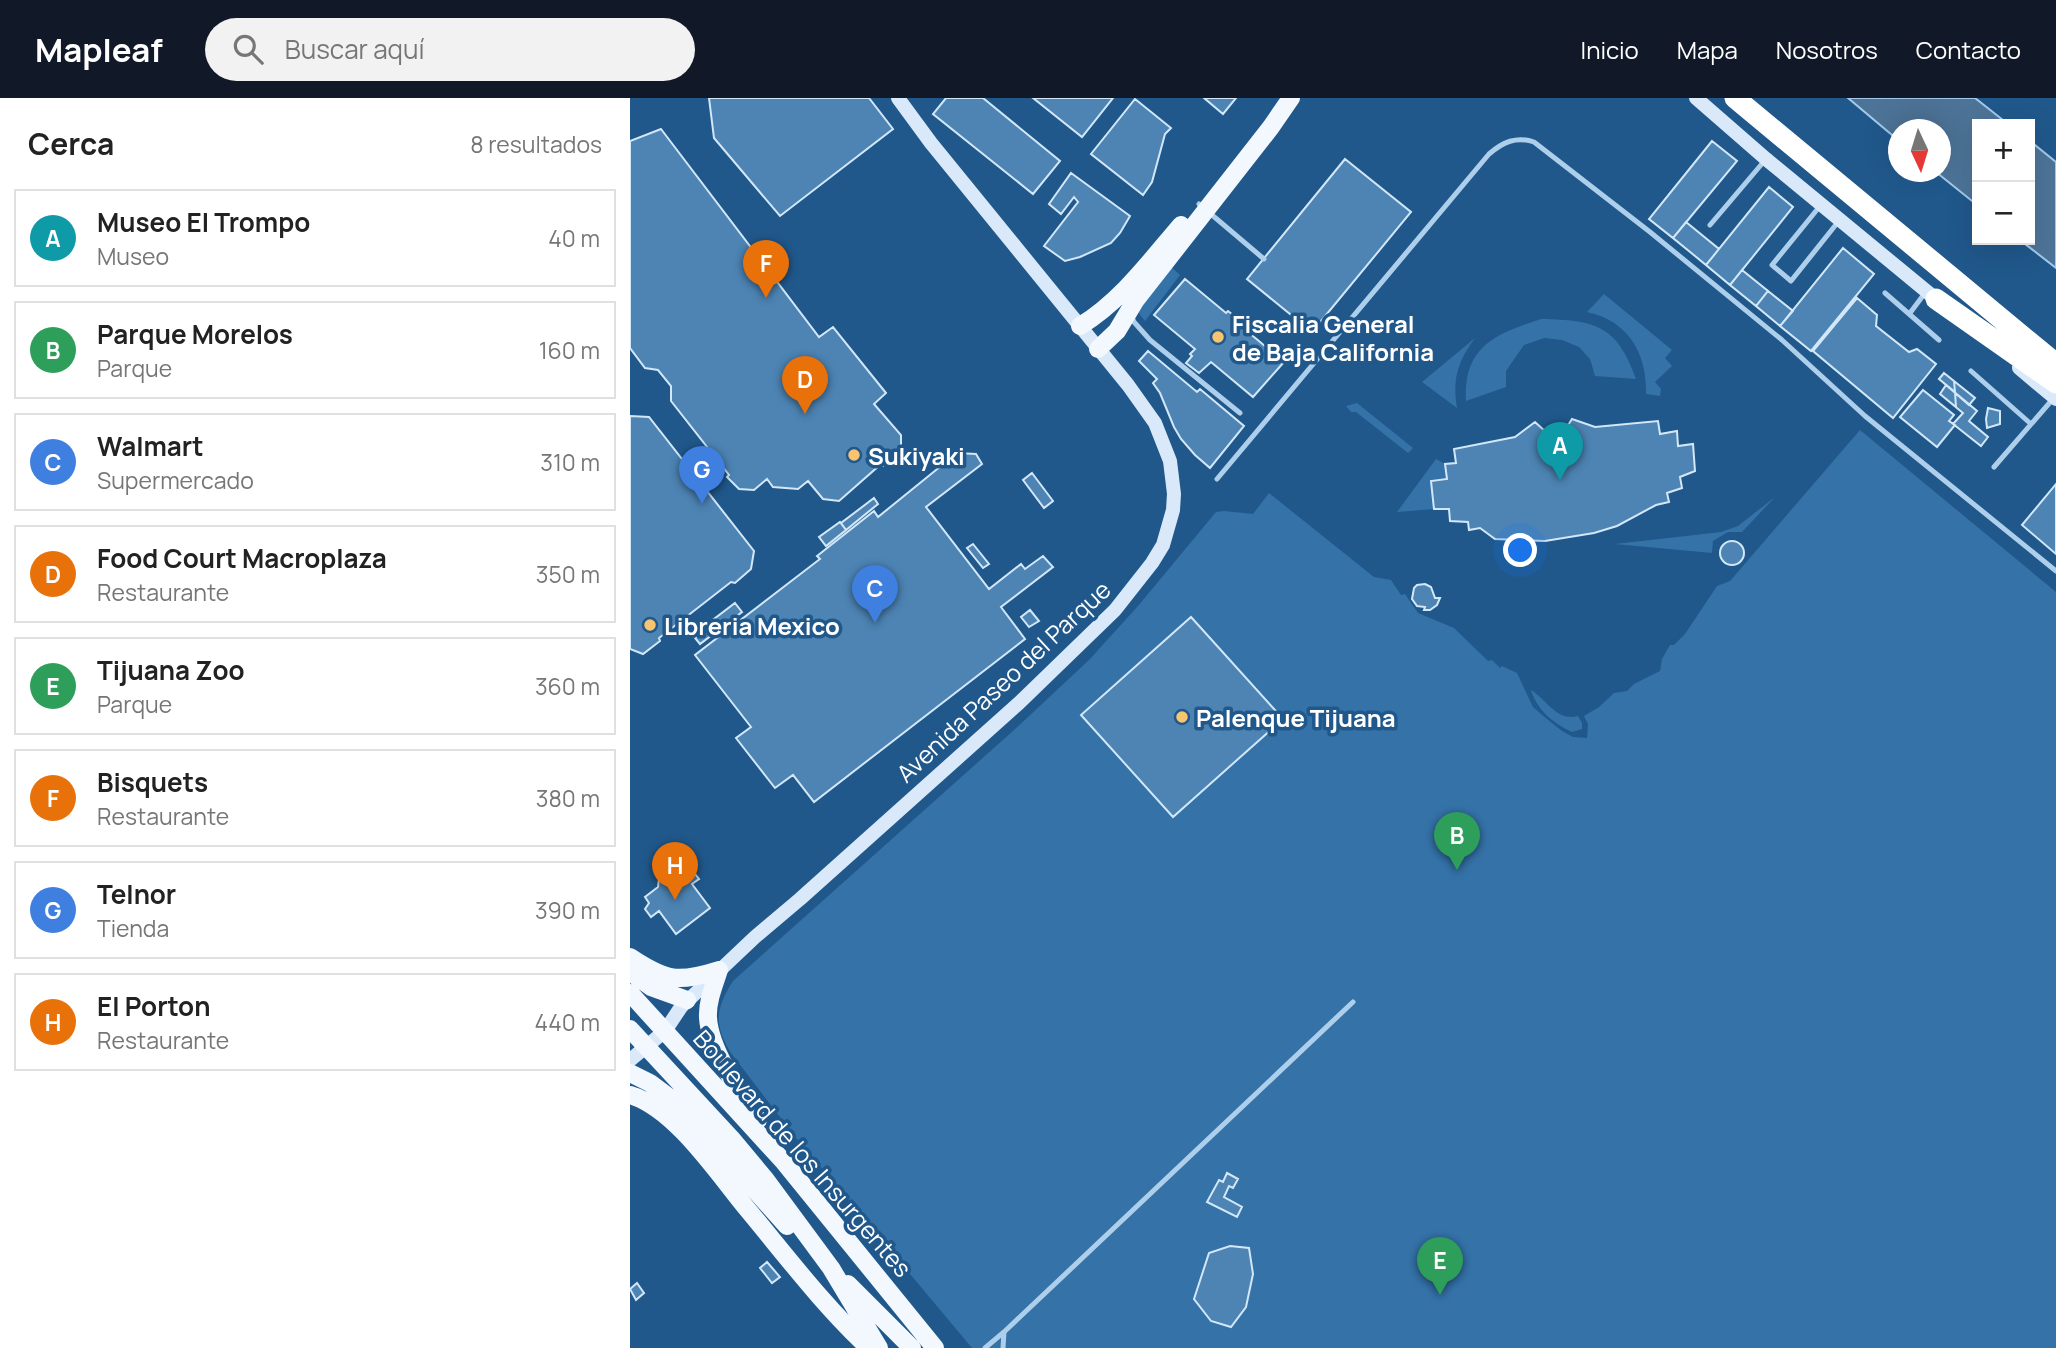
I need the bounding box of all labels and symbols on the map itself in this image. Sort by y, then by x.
north arrow [1888,119,1951,182]
pin: F [743,240,789,298]
place label: Fiscalia General de Baja California [1232,307,1434,368]
marker: Fiscalia General de Baja California [1210,329,1226,345]
pin: D [782,356,828,414]
pin: A [1537,422,1583,480]
place label: Sukiyaki [868,439,965,472]
pin: G [679,446,725,504]
marker: Sukiyaki [846,447,862,463]
your location [1503,533,1537,567]
pin: C [852,565,898,623]
street label: Avenida Paseo del Parque [889,573,1117,789]
place label: Libreria Mexico [664,609,840,642]
marker: Libreria Mexico [642,617,658,633]
place label: Palenque Tijuana [1196,701,1396,734]
marker: Palenque Tijuana [1174,709,1190,725]
pin: B [1434,812,1480,870]
pin: H [652,842,698,900]
street label: Boulevard de los Insurgentes [686,1022,920,1284]
pin: E [1417,1237,1463,1295]

